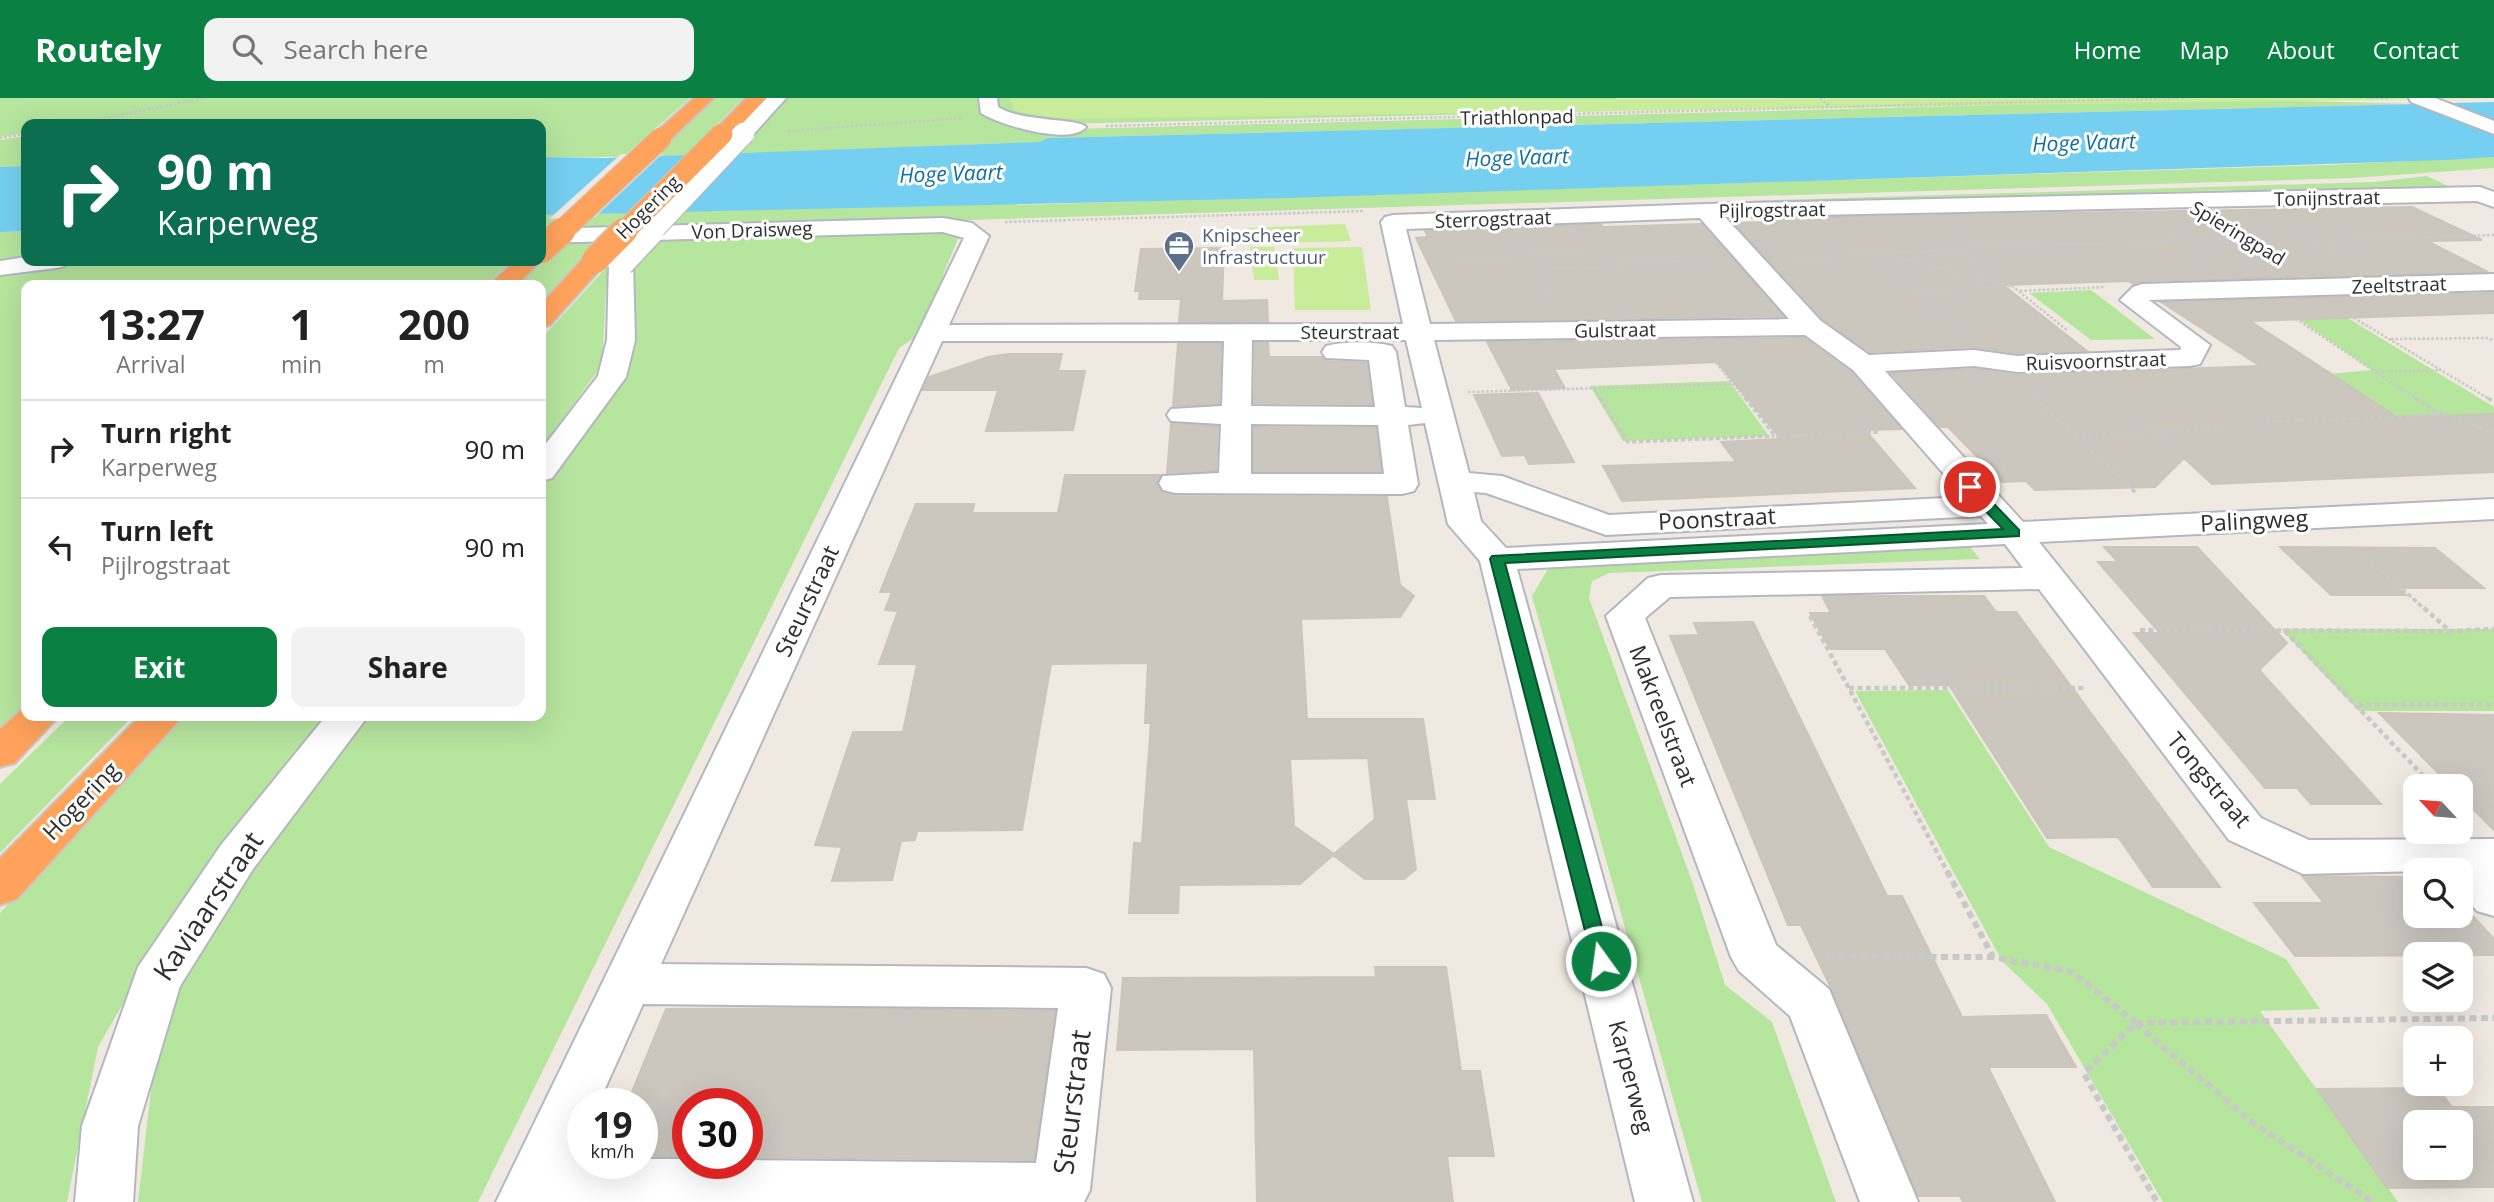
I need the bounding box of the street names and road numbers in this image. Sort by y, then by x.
street label: Triathlonpad [1460,103,1574,131]
street label: Hogering [610,169,686,245]
street label: Tonijnstraat [2274,184,2381,212]
street label: Spieringpad [2186,195,2290,271]
street label: Pijlrogstraat [1718,196,1826,224]
street label: Sterrogstraat [1434,204,1552,234]
street label: Von Draisweg [691,215,813,245]
street label: Zeeltstraat [2351,270,2447,300]
street label: Gulstraat [1574,316,1656,344]
street label: Steurstraat [1301,319,1400,345]
street label: Ruisvoornstraat [2025,346,2167,376]
street label: Poonstraat [1657,499,1777,537]
street label: Palingweg [2199,501,2309,539]
street label: Steurstraat [766,540,846,662]
street label: Makreelstraat [1622,640,1706,791]
street label: Tongstraat [2160,725,2259,834]
street label: Hogering [35,754,126,847]
street label: Kaviaarstraat [143,823,271,987]
street label: Karperweg [1602,1017,1663,1137]
street label: Steurstraat [1043,1027,1099,1176]

